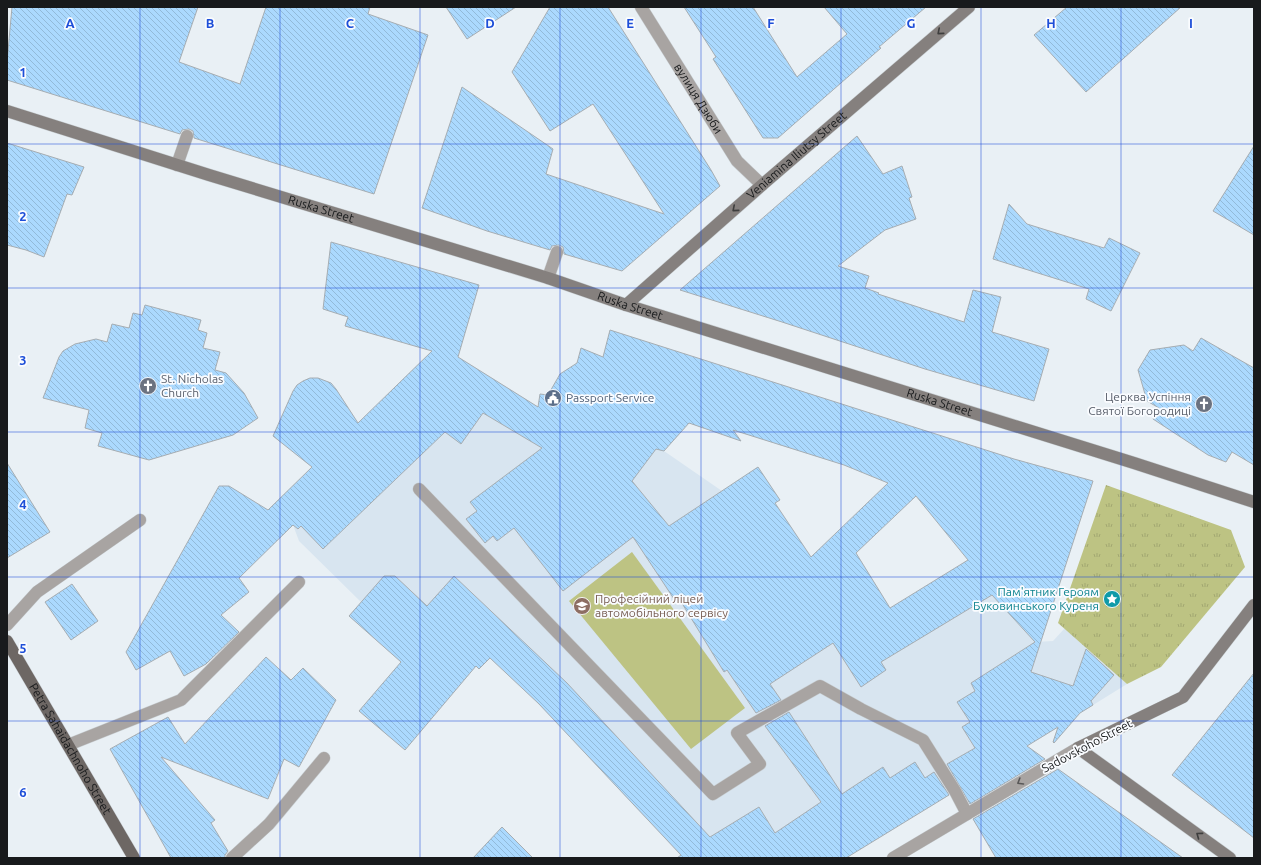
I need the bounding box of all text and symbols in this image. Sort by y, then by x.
text: A [65,16,75,30]
text: B [206,16,215,30]
text: C [346,16,355,30]
text: D [485,16,495,30]
text: E [626,16,634,30]
text: F [767,16,775,30]
text: G [907,16,916,30]
text: H [1046,16,1056,30]
text: I [1189,16,1193,30]
one-way arrow [937,28,944,35]
street label: вулиця Дзюби [672,61,725,136]
text: 1 [19,65,27,79]
street label: Veniamina Iliutsy Street [744,108,849,201]
street label: Ruska Street [287,192,356,225]
one-way arrow [732,204,740,211]
text: 2 [19,209,27,223]
street label: Ruska Street [596,289,665,322]
text: 3 [19,353,27,367]
place label: St. Nicholas Church [161,372,223,399]
church icon: St. Nicholas Church [138,376,158,396]
street label: Ruska Street [905,386,974,418]
public building icon: Passport Service [543,388,563,408]
place label: Церква Успіння Святої Богородиці [1088,390,1191,417]
place label: Passport Service [566,391,654,404]
church icon: Церква Успіння Святої Богородиці [1194,394,1214,414]
text: 4 [19,497,27,511]
place label: Пам'ятник Героям Буковинського Куреня [973,585,1099,612]
place icon: Пам'ятник Героям Буковинського Куреня [1102,589,1122,609]
place label: Професійний ліцей автомобільного сервісу [595,592,728,619]
school or university icon: Професійний ліцей автомобільного сервісу [572,596,592,616]
text: 5 [19,641,27,655]
street label: Petra Sahaidachnoho Street [27,681,114,817]
street label: Sadovskoho Street [1039,716,1134,775]
one-way arrow [1017,778,1024,785]
text: 6 [19,785,27,799]
one-way arrow [1196,833,1203,840]

